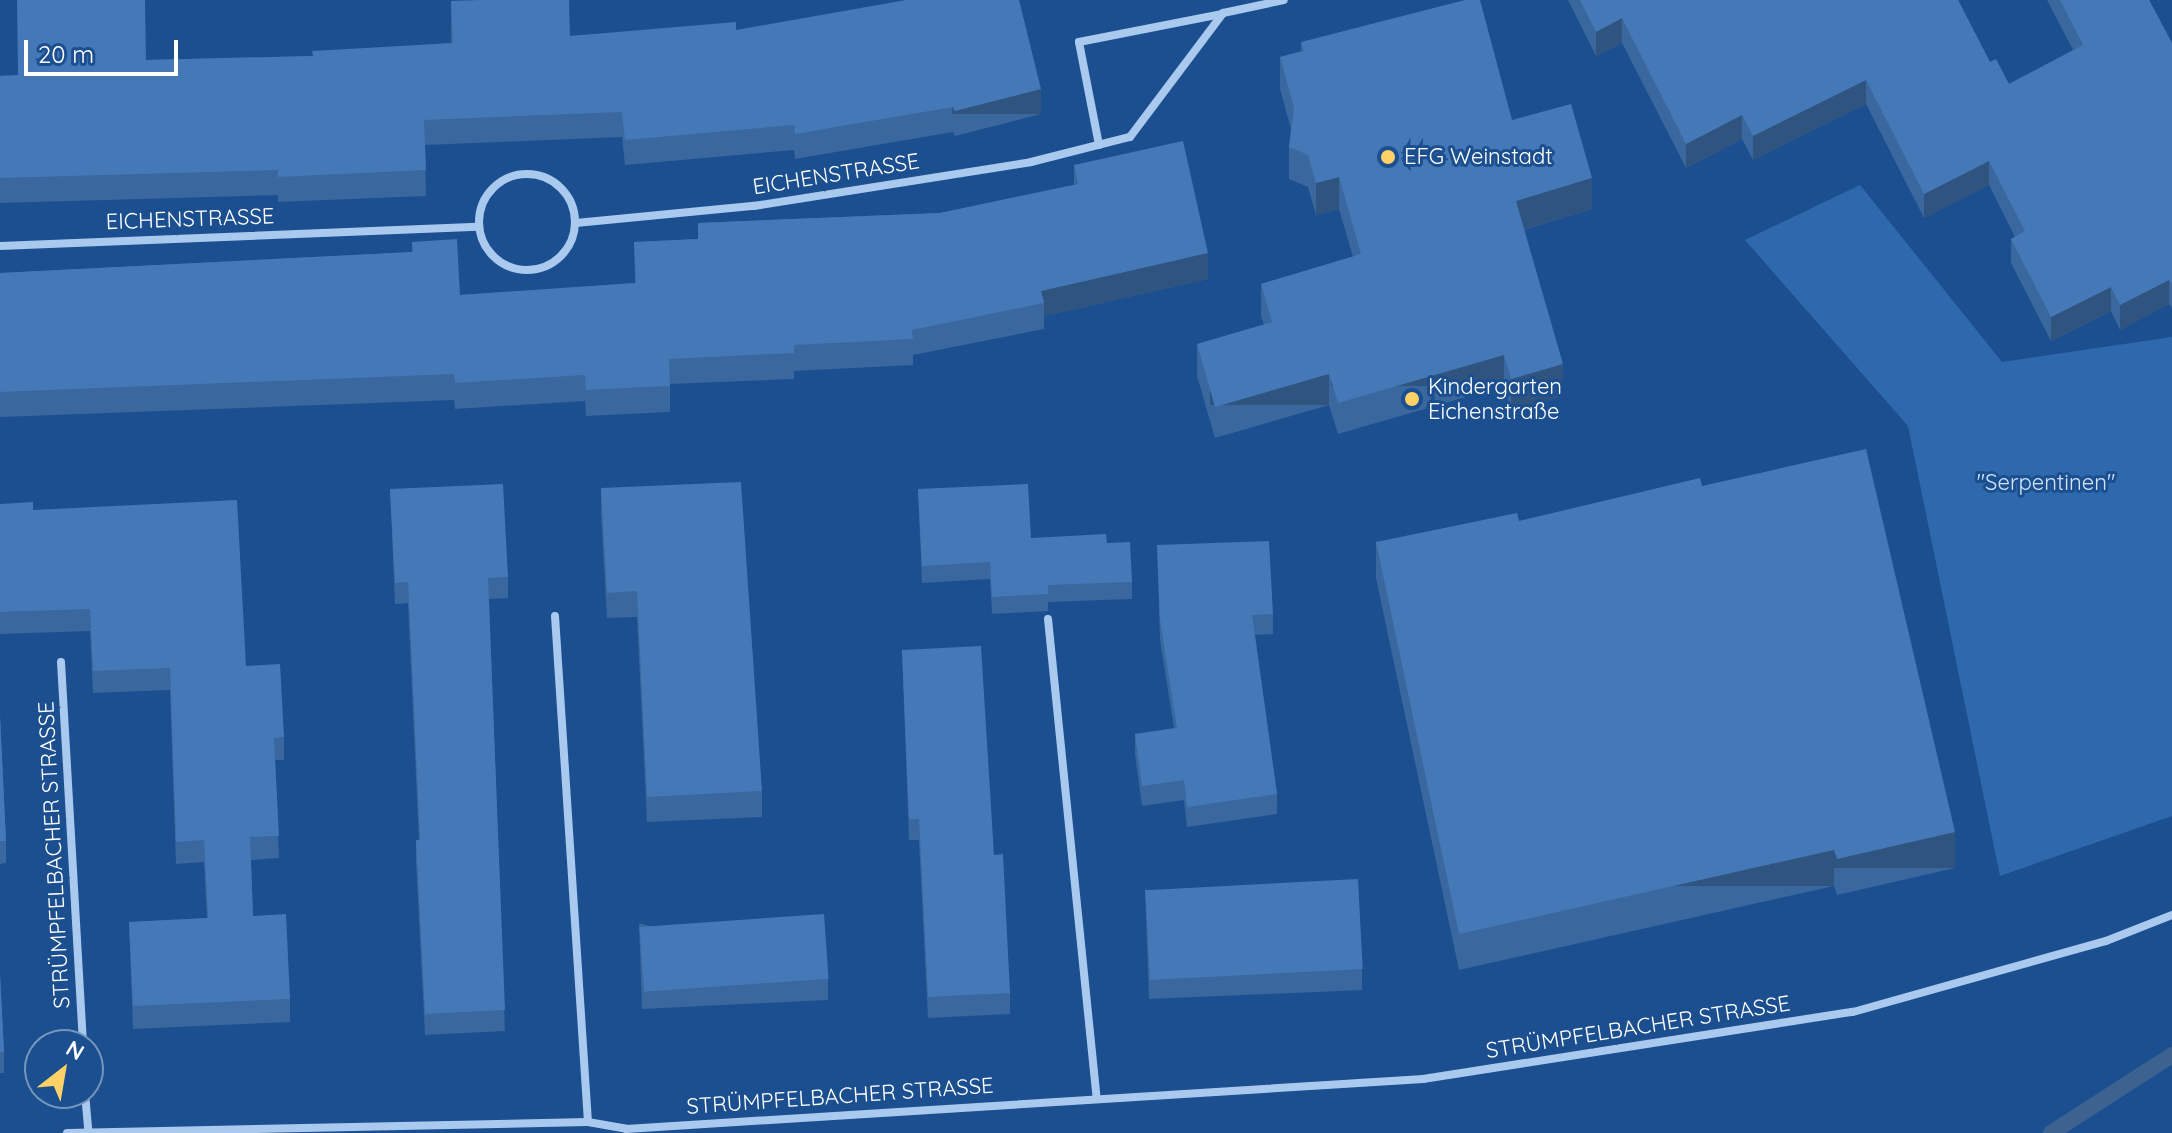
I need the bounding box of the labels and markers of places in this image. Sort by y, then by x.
place label: EFG Weinstadt [1404,144,1553,170]
marker: EFG Weinstadt [1379,148,1397,166]
place label: Kindergarten Eichenstraße [1428,373,1562,424]
marker: Kindergarten Eichenstraße [1403,390,1421,408]

